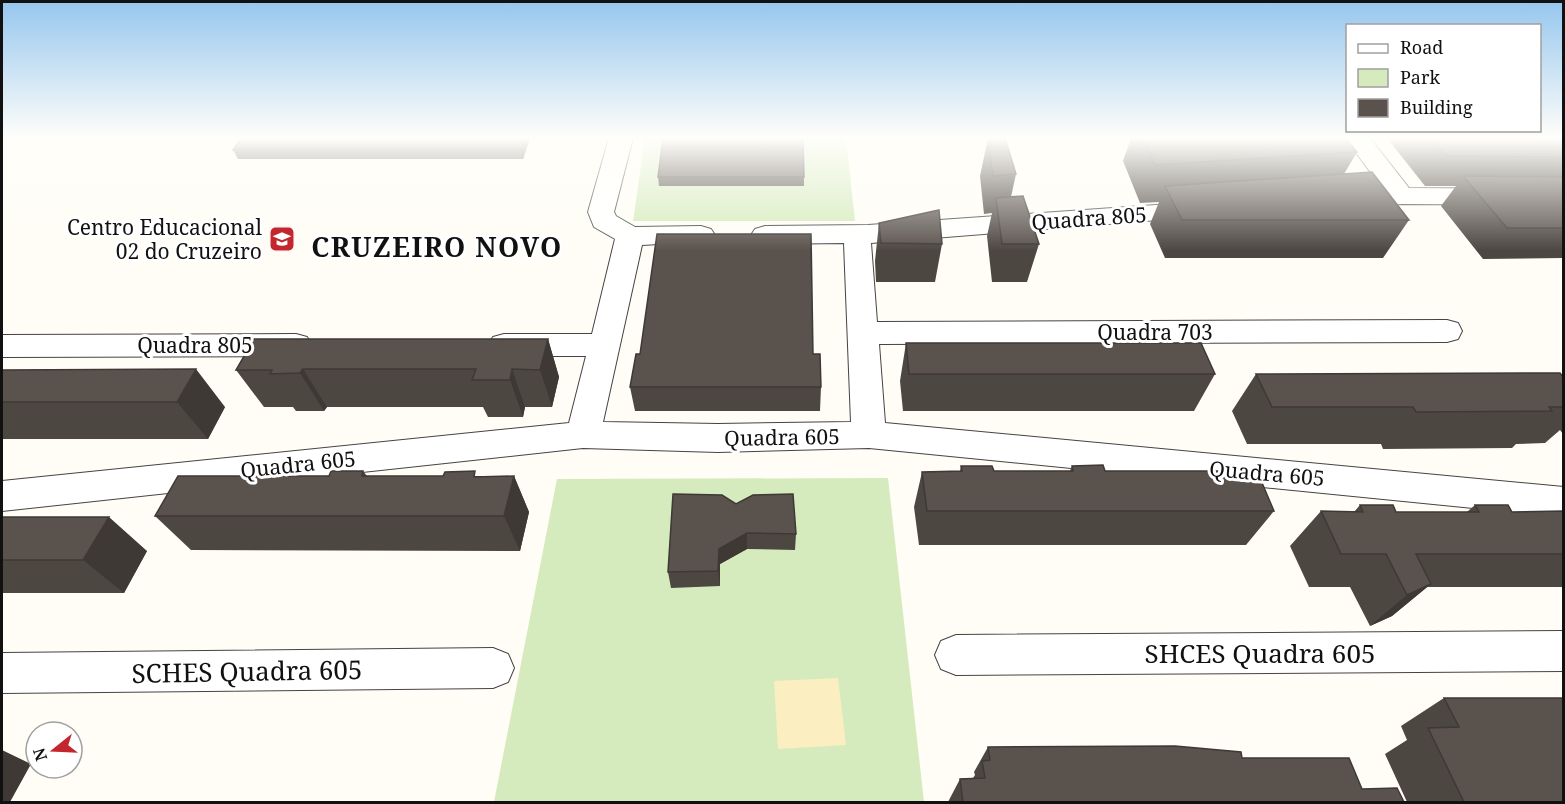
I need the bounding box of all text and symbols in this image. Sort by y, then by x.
legend [1346,24,1541,132]
text: Road [1400,35,1443,59]
text: Park [1400,65,1440,89]
text: Building [1400,95,1473,119]
street label: Quadra 805 [1030,200,1148,236]
place label: Centro Educacional 02 do Cruzeiro [67,213,262,265]
school or university icon: Centro Educacional 02 do Cruzeiro [267,224,297,254]
district label: CRUZEIRO NOVO [311,228,563,265]
street label: Quadra 703 [1097,318,1213,346]
street label: Quadra 805 [137,331,253,359]
street label: Quadra 605 [724,422,840,452]
street label: Quadra 605 [239,444,357,484]
street label: Quadra 605 [1208,454,1326,492]
street label: SHCES Quadra 605 [1145,635,1375,671]
street label: SCHES Quadra 605 [131,651,363,691]
north arrow [24,720,84,780]
text: N [27,745,52,764]

